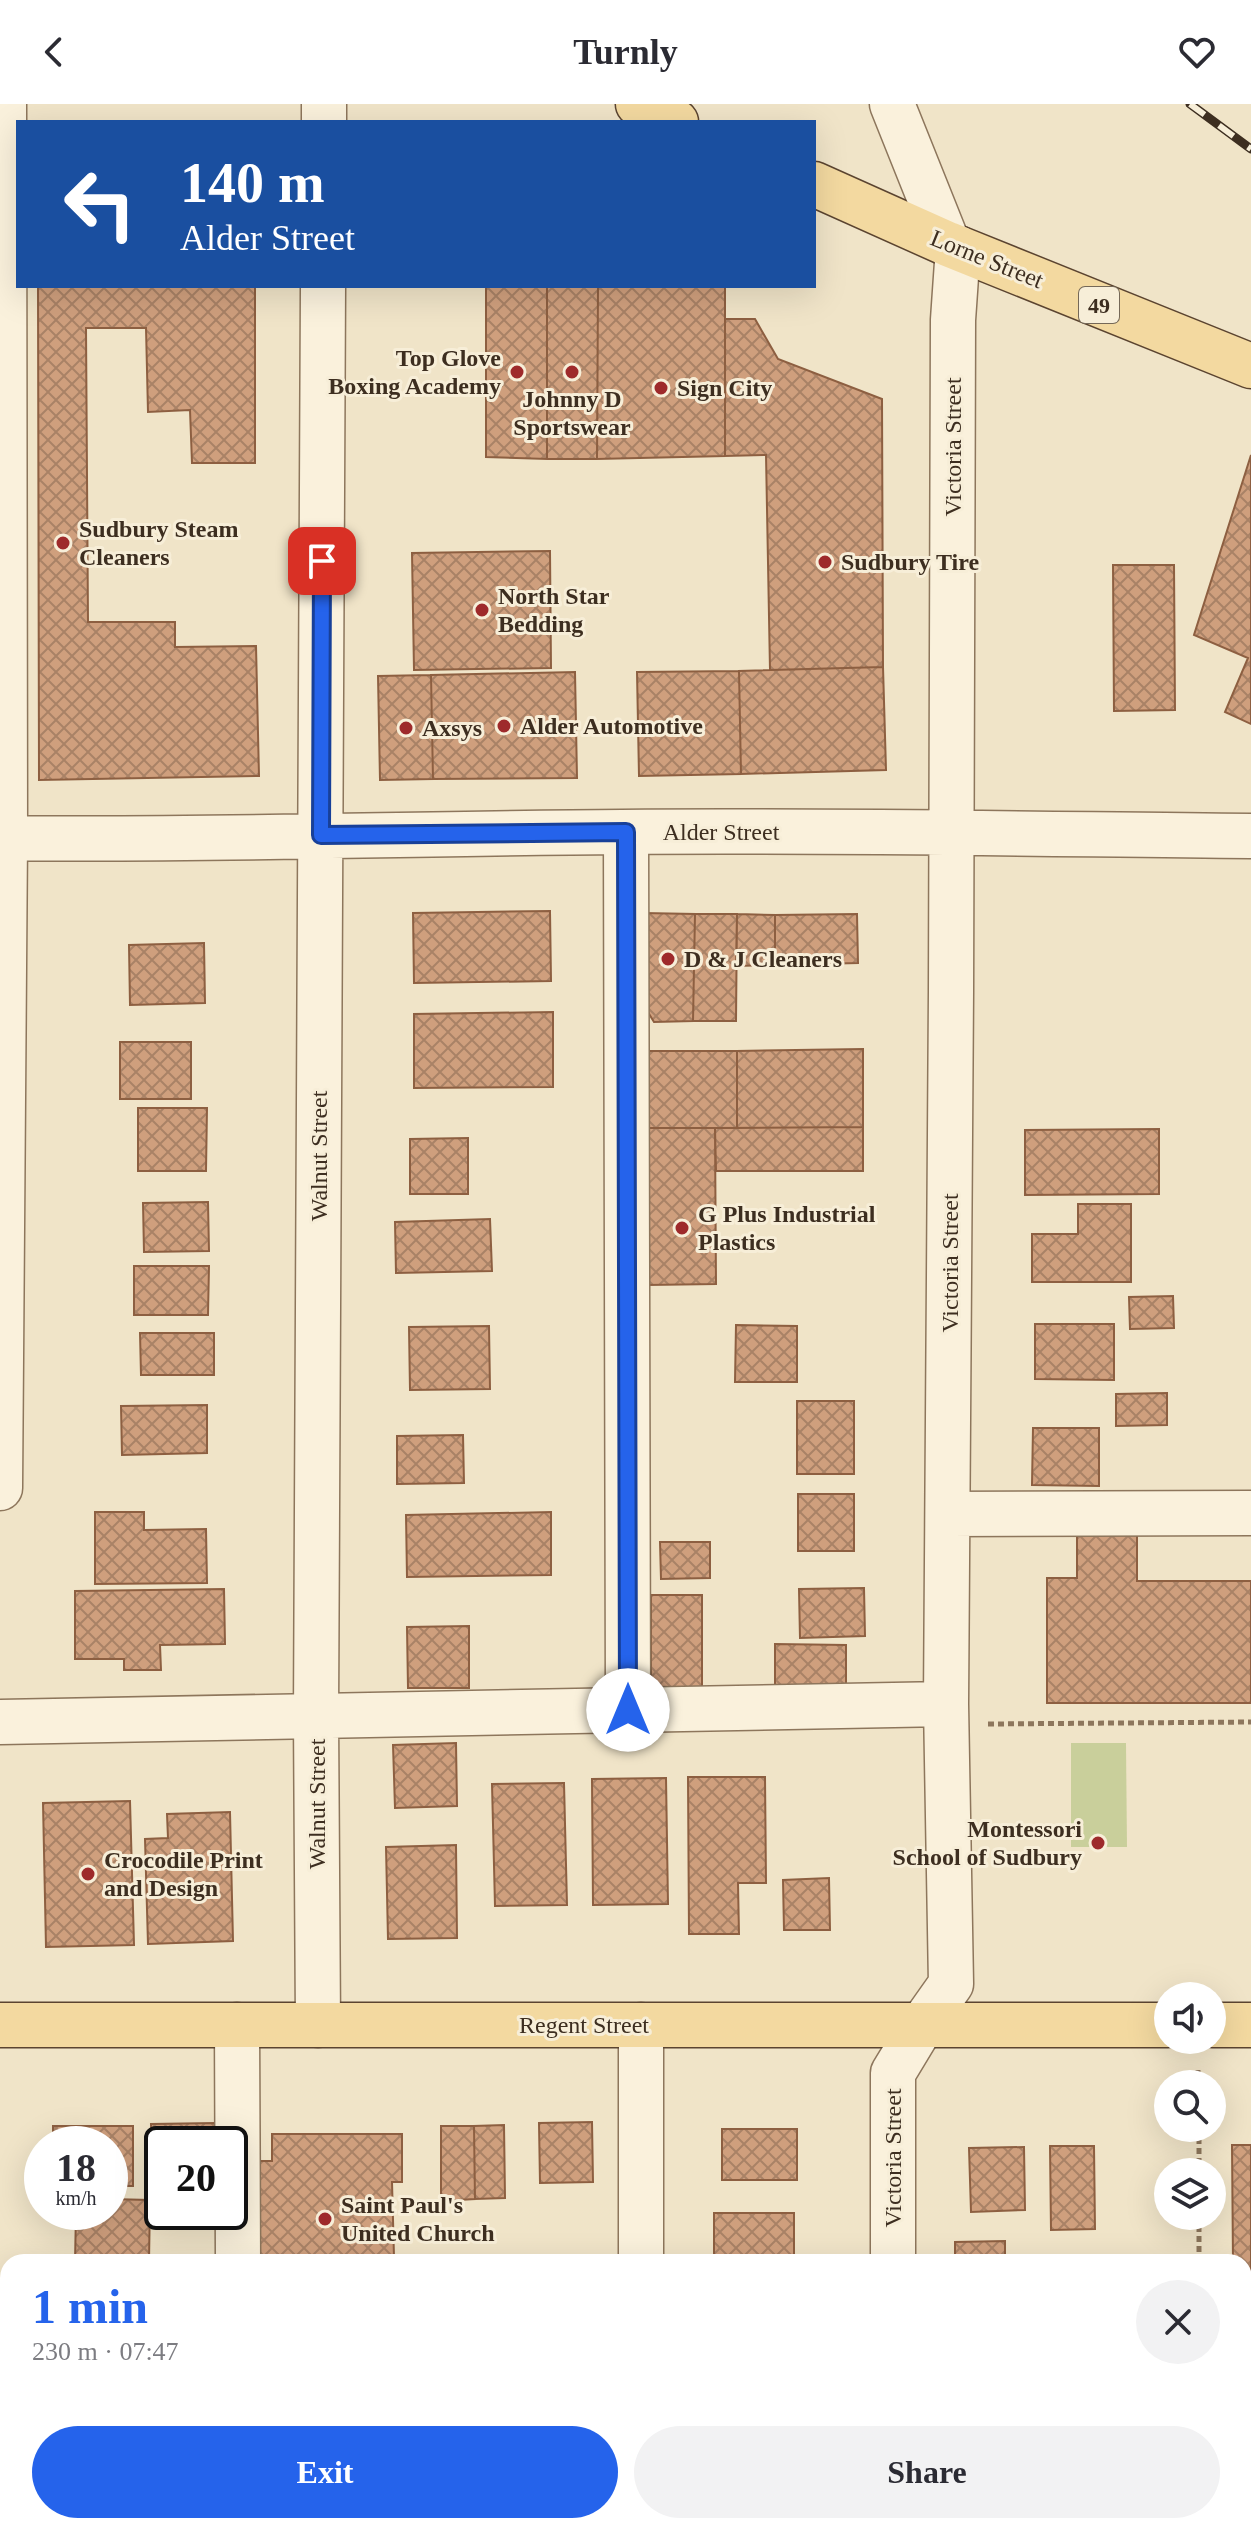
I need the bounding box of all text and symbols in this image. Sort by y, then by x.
icon: back [32,30,76,74]
icon: heart [1175,30,1219,74]
text: Turnly [573,32,678,72]
icon: left [48,152,152,256]
text: 140 m [180,152,325,214]
text: Alder Street [180,218,355,258]
street label: Lorne Street [927,225,1047,294]
road number: 49 [1079,287,1119,323]
place label: Top Glove Boxing Academy [328,345,501,399]
marker: Top Glove Boxing Academy [508,363,526,381]
marker: Johnny D Sportswear [563,363,581,381]
place label: Sign City [677,375,772,401]
street label: Victoria Street [940,377,966,517]
marker: Sign City [652,379,670,397]
place label: Johnny D Sportswear [513,386,631,440]
place label: Sudbury Steam Cleaners [79,516,238,570]
pin [288,527,356,595]
marker: Sudbury Steam Cleaners [54,534,72,552]
icon: arrive [300,539,344,583]
place label: Sudbury Tire [841,549,979,575]
marker: Sudbury Tire [816,553,834,571]
place label: North Star Bedding [498,583,610,637]
marker: North Star Bedding [473,601,491,619]
place label: Alder Automotive [520,713,703,739]
place label: Axsys [422,715,482,741]
marker: Alder Automotive [495,717,513,735]
marker: Axsys [397,719,415,737]
street label: Alder Street [663,819,780,845]
place label: D & J Cleaners [684,946,842,972]
marker: D & J Cleaners [659,950,677,968]
street label: Walnut Street [306,1090,332,1221]
street label: Victoria Street [937,1193,963,1333]
place label: G Plus Industrial Plastics [698,1201,876,1255]
marker: G Plus Industrial Plastics [673,1219,691,1237]
position arrow [586,1668,670,1752]
street label: Walnut Street [304,1738,330,1869]
place label: Montessori School of Sudbury [893,1816,1082,1870]
marker: Montessori School of Sudbury [1089,1834,1107,1852]
place label: Crocodile Print and Design [104,1847,263,1901]
marker: Crocodile Print and Design [79,1865,97,1883]
map controls [1154,1982,1226,2230]
button: sound [1154,1982,1226,2054]
street label: Regent Street [519,2012,649,2038]
button: search [1154,2070,1226,2142]
street label: Victoria Street [880,2088,906,2228]
speed limit sign: 20 [144,2126,248,2230]
text: 18 [56,2145,96,2190]
button: layers [1154,2158,1226,2230]
text: km/h [55,2187,97,2209]
place label: Saint Paul's United Church [341,2192,495,2246]
marker: Saint Paul's United Church [316,2210,334,2228]
text: 1 min [32,2280,148,2333]
button: close [1136,2280,1220,2364]
text: 230 m · 07:47 [32,2337,179,2366]
button: Exit [32,2426,618,2518]
button: Share [634,2426,1220,2518]

